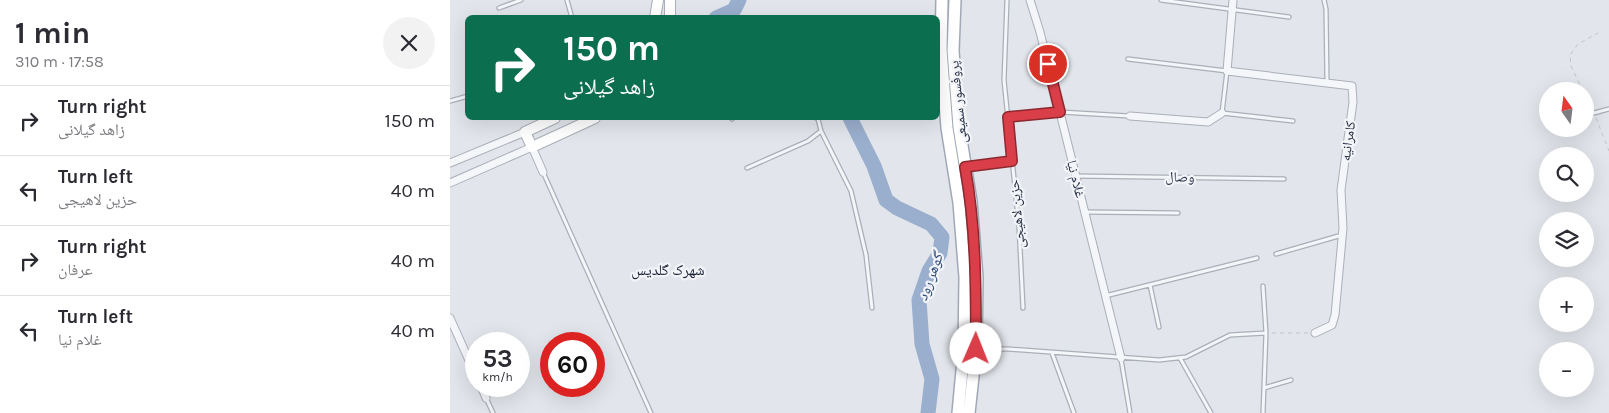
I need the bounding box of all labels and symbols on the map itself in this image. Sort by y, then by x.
pin [1027,43,1069,85]
street label: پروفسور سمیعی [945,60,971,144]
north arrow [1539,82,1594,138]
street label: کامرانیه [1337,120,1359,162]
street label: غلام نیا [1062,158,1089,200]
street label: وصال [1165,168,1195,186]
street label: حزین لاهیجی [1006,179,1028,249]
water label: گوهر رود [913,248,948,303]
district label: شهرک گلدیس [631,261,705,280]
position arrow [949,322,1001,374]
speed limit sign: 60 [540,332,605,397]

